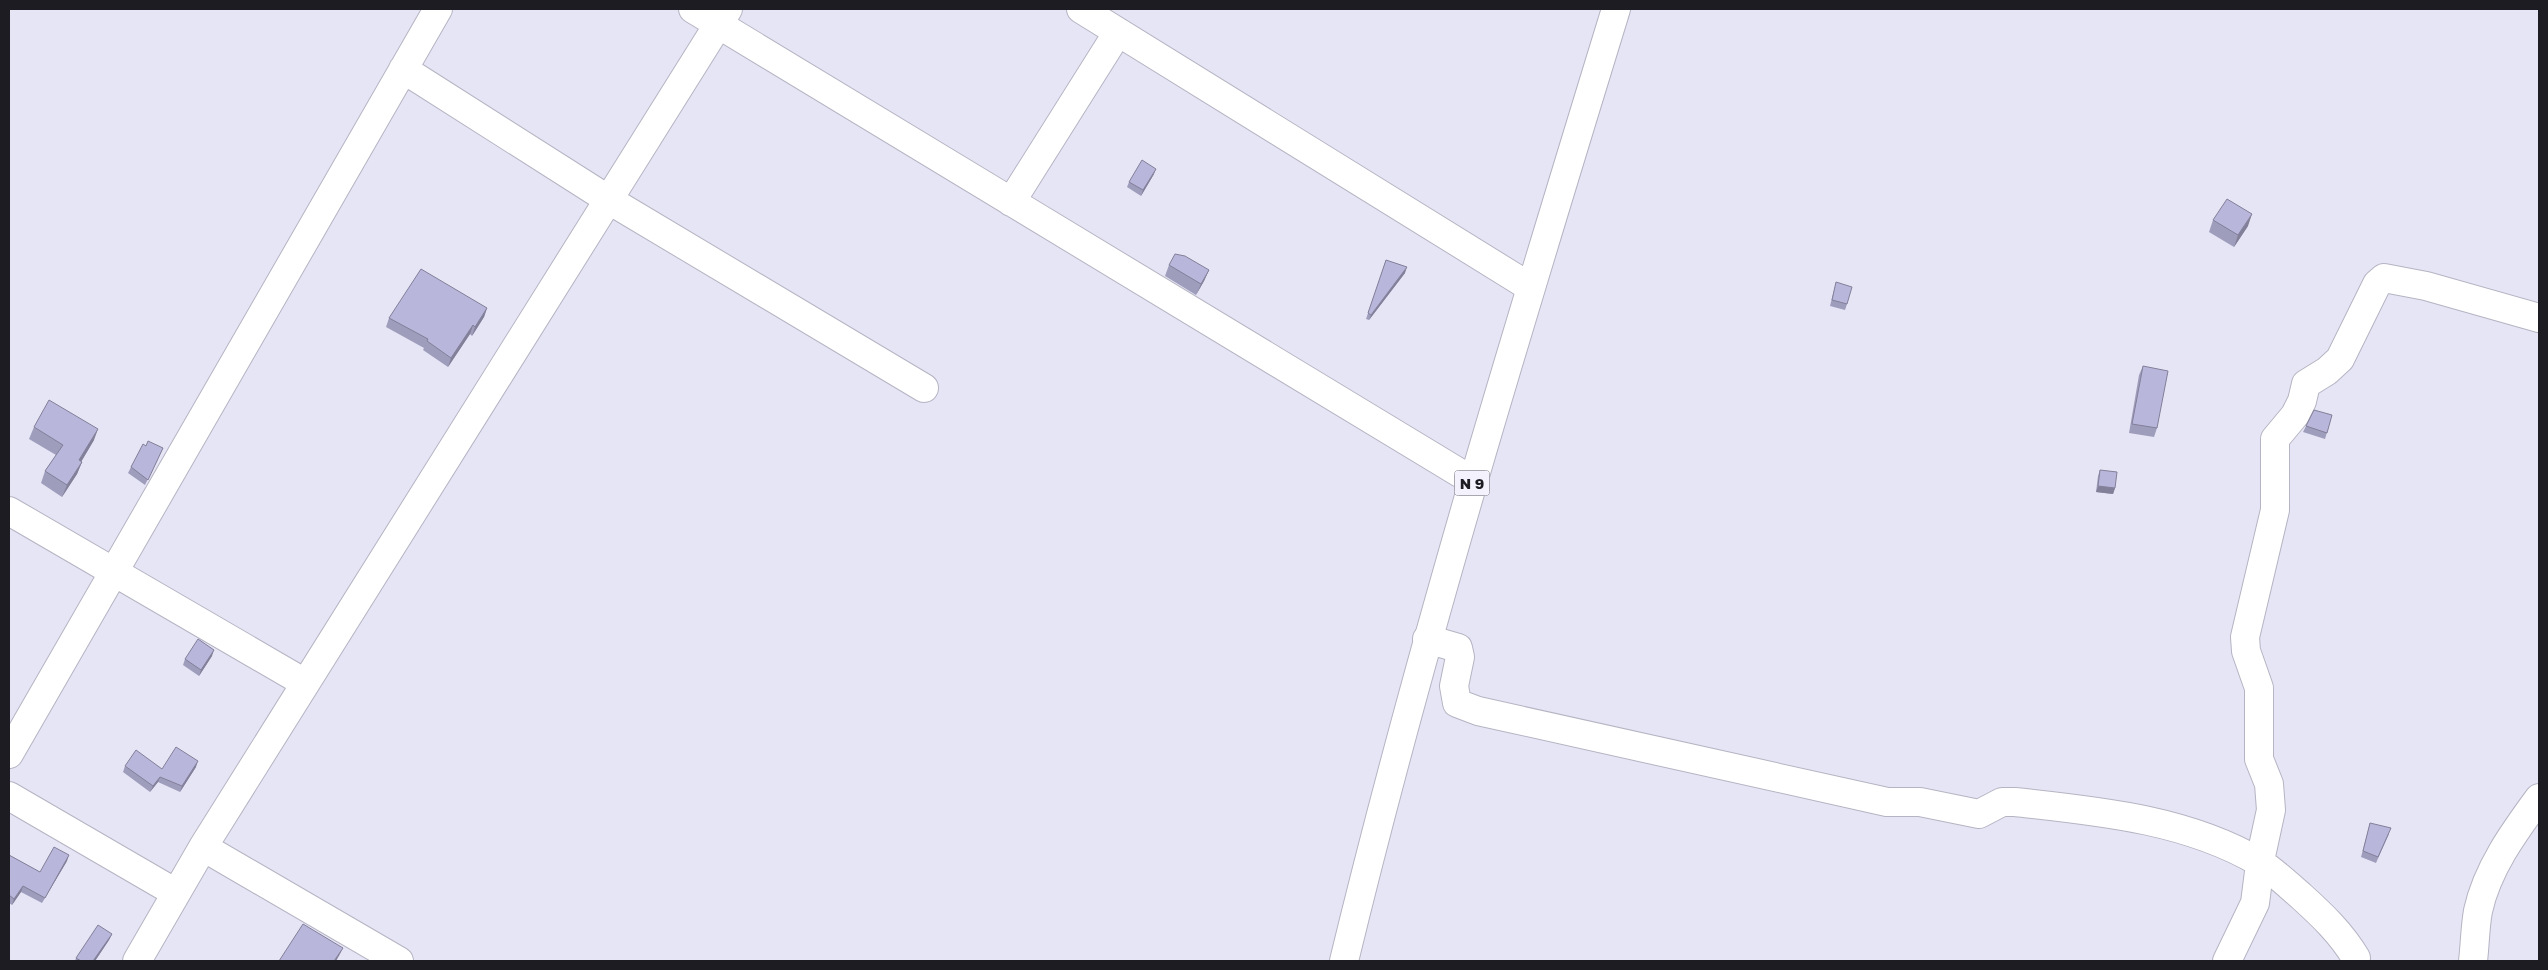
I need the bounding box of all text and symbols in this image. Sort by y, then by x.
road number: N 9 [1454,470,1490,496]

